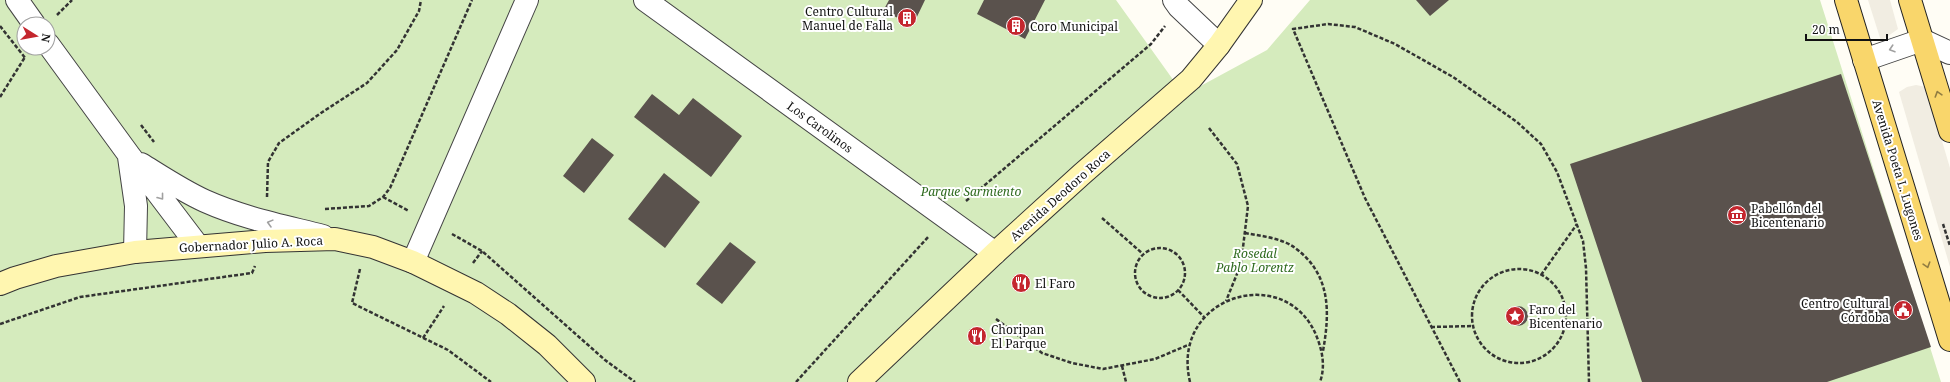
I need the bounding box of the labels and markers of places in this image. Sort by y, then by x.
place label: Centro Cultural Manuel de Falla [802,3,893,34]
building icon: Centro Cultural Manuel de Falla [896,7,918,29]
building icon: Coro Municipal [1005,15,1027,37]
place label: Coro Municipal [1030,18,1118,35]
place label: Pabellón del Bicentenario [1751,200,1824,231]
museum icon: Pabellón del Bicentenario [1726,204,1748,226]
restaurant icon: El Faro [1010,272,1032,294]
place label: El Faro [1035,275,1075,292]
place label: Centro Cultural Córdoba [1801,295,1889,326]
public building icon: Centro Cultural Córdoba [1892,299,1914,321]
place label: Faro del Bicentenario [1529,301,1602,332]
place icon: Faro del Bicentenario [1504,305,1526,327]
place label: Choripan El Parque [991,321,1046,352]
restaurant icon: Choripan El Parque [966,325,988,347]

